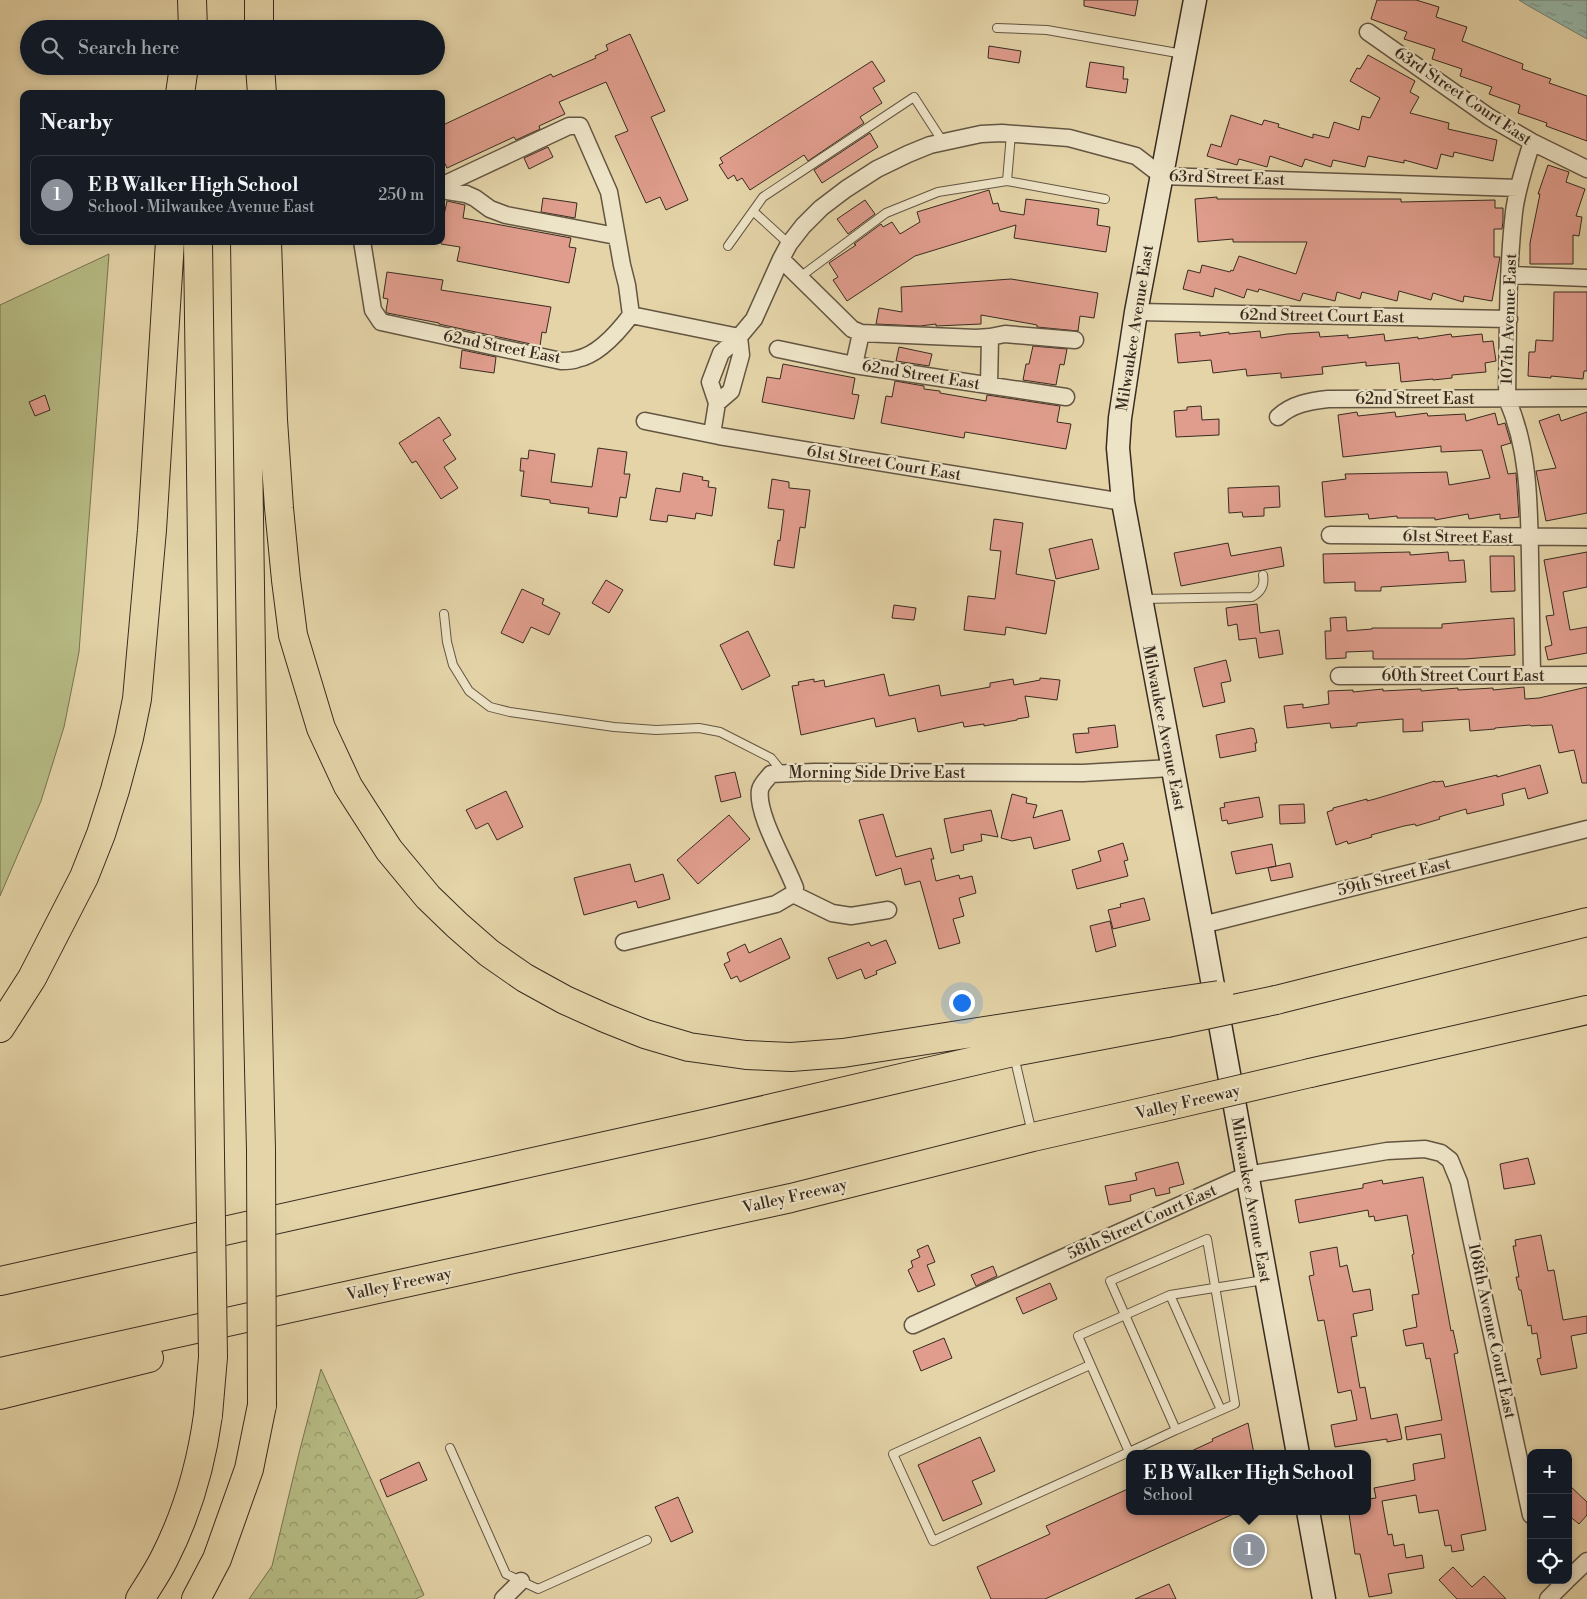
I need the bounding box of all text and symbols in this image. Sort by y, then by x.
search box [20,20,445,75]
icon: search [38,34,66,62]
text: Search here [78,36,179,60]
street label: 63rd Street Court East [1390,42,1536,150]
text: Nearby [40,110,113,136]
street label: 63rd Street East [1168,166,1286,190]
text: E B Walker High School [88,173,298,197]
text: 1 [53,185,61,205]
text: 250 m [378,185,424,205]
text: School · Milwaukee Avenue East [88,197,315,217]
street label: Milwaukee Avenue East [1112,243,1158,413]
street label: 107th Avenue East [1497,253,1521,385]
street label: 62nd Street Court East [1239,305,1405,327]
street label: 62nd Street East [441,326,563,368]
street label: 62nd Street East [860,356,982,394]
street label: 62nd Street East [1355,389,1475,409]
street label: 61st Street Court East [805,441,963,485]
street label: 61st Street East [1402,526,1514,548]
street label: Milwaukee Avenue East [1138,644,1190,813]
street label: 60th Street Court East [1381,666,1545,686]
street label: Morning Side Drive East [788,763,966,783]
street label: 59th Street East [1335,853,1453,901]
your location [949,990,975,1016]
street label: Valley Freeway [1133,1080,1243,1124]
street label: Milwaukee Avenue East [1227,1115,1276,1285]
street label: Valley Freeway [740,1174,850,1218]
street label: 58th Street Court East [1064,1180,1220,1264]
street label: 108th Avenue Court East [1464,1241,1520,1421]
street label: Valley Freeway [344,1263,454,1305]
map controls [1527,1449,1572,1584]
button: + [1527,1449,1572,1494]
popup [1126,1450,1371,1515]
text: E B Walker High School [1143,1461,1354,1485]
text: School [1143,1485,1193,1505]
button: − [1527,1494,1572,1539]
pin: 1 [1233,1531,1265,1569]
button: locate [1527,1539,1572,1584]

